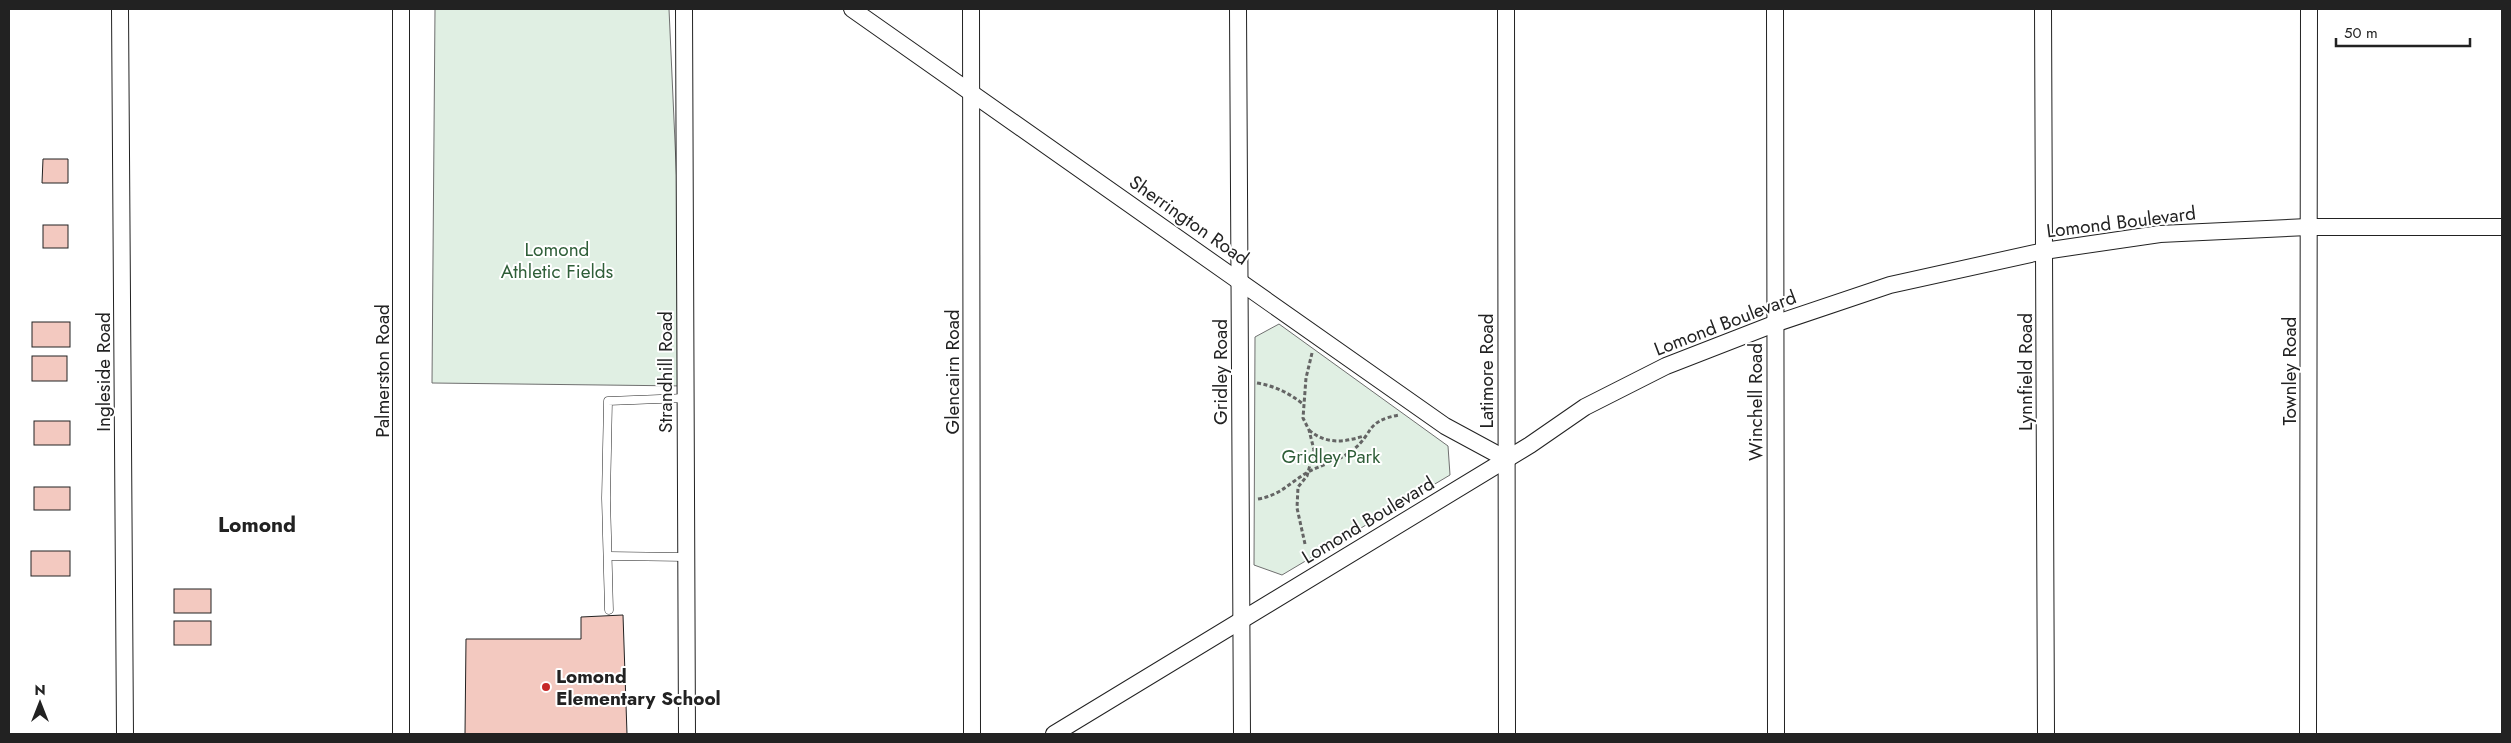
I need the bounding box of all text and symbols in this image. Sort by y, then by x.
scale bar [2336,15,2470,47]
text: 50 m [2344,22,2378,44]
street label: Sherrington Road [1124,169,1254,271]
street label: Lomond Boulevard [2045,199,2197,245]
park label: Lomond Athletic Fields [501,236,614,285]
street label: Lomond Boulevard [1650,283,1800,363]
street label: Palmerston Road [369,304,396,438]
street label: Glencairn Road [939,309,966,435]
street label: Strandhill Road [652,311,679,433]
street label: Ingleside Road [90,312,117,432]
street label: Latimore Road [1473,313,1500,429]
street label: Lynnfield Road [2012,313,2039,431]
street label: Townley Road [2276,317,2303,425]
street label: Gridley Road [1207,319,1234,425]
street label: Winchell Road [1742,343,1769,461]
park label: Gridley Park [1282,443,1381,470]
street label: Lomond Boulevard [1297,470,1439,570]
district label: Lomond [218,510,296,540]
place label: Lomond Elementary School [556,663,721,712]
north arrow [15,678,65,728]
text: N [34,680,46,700]
marker: Lomond Elementary School [540,681,552,693]

